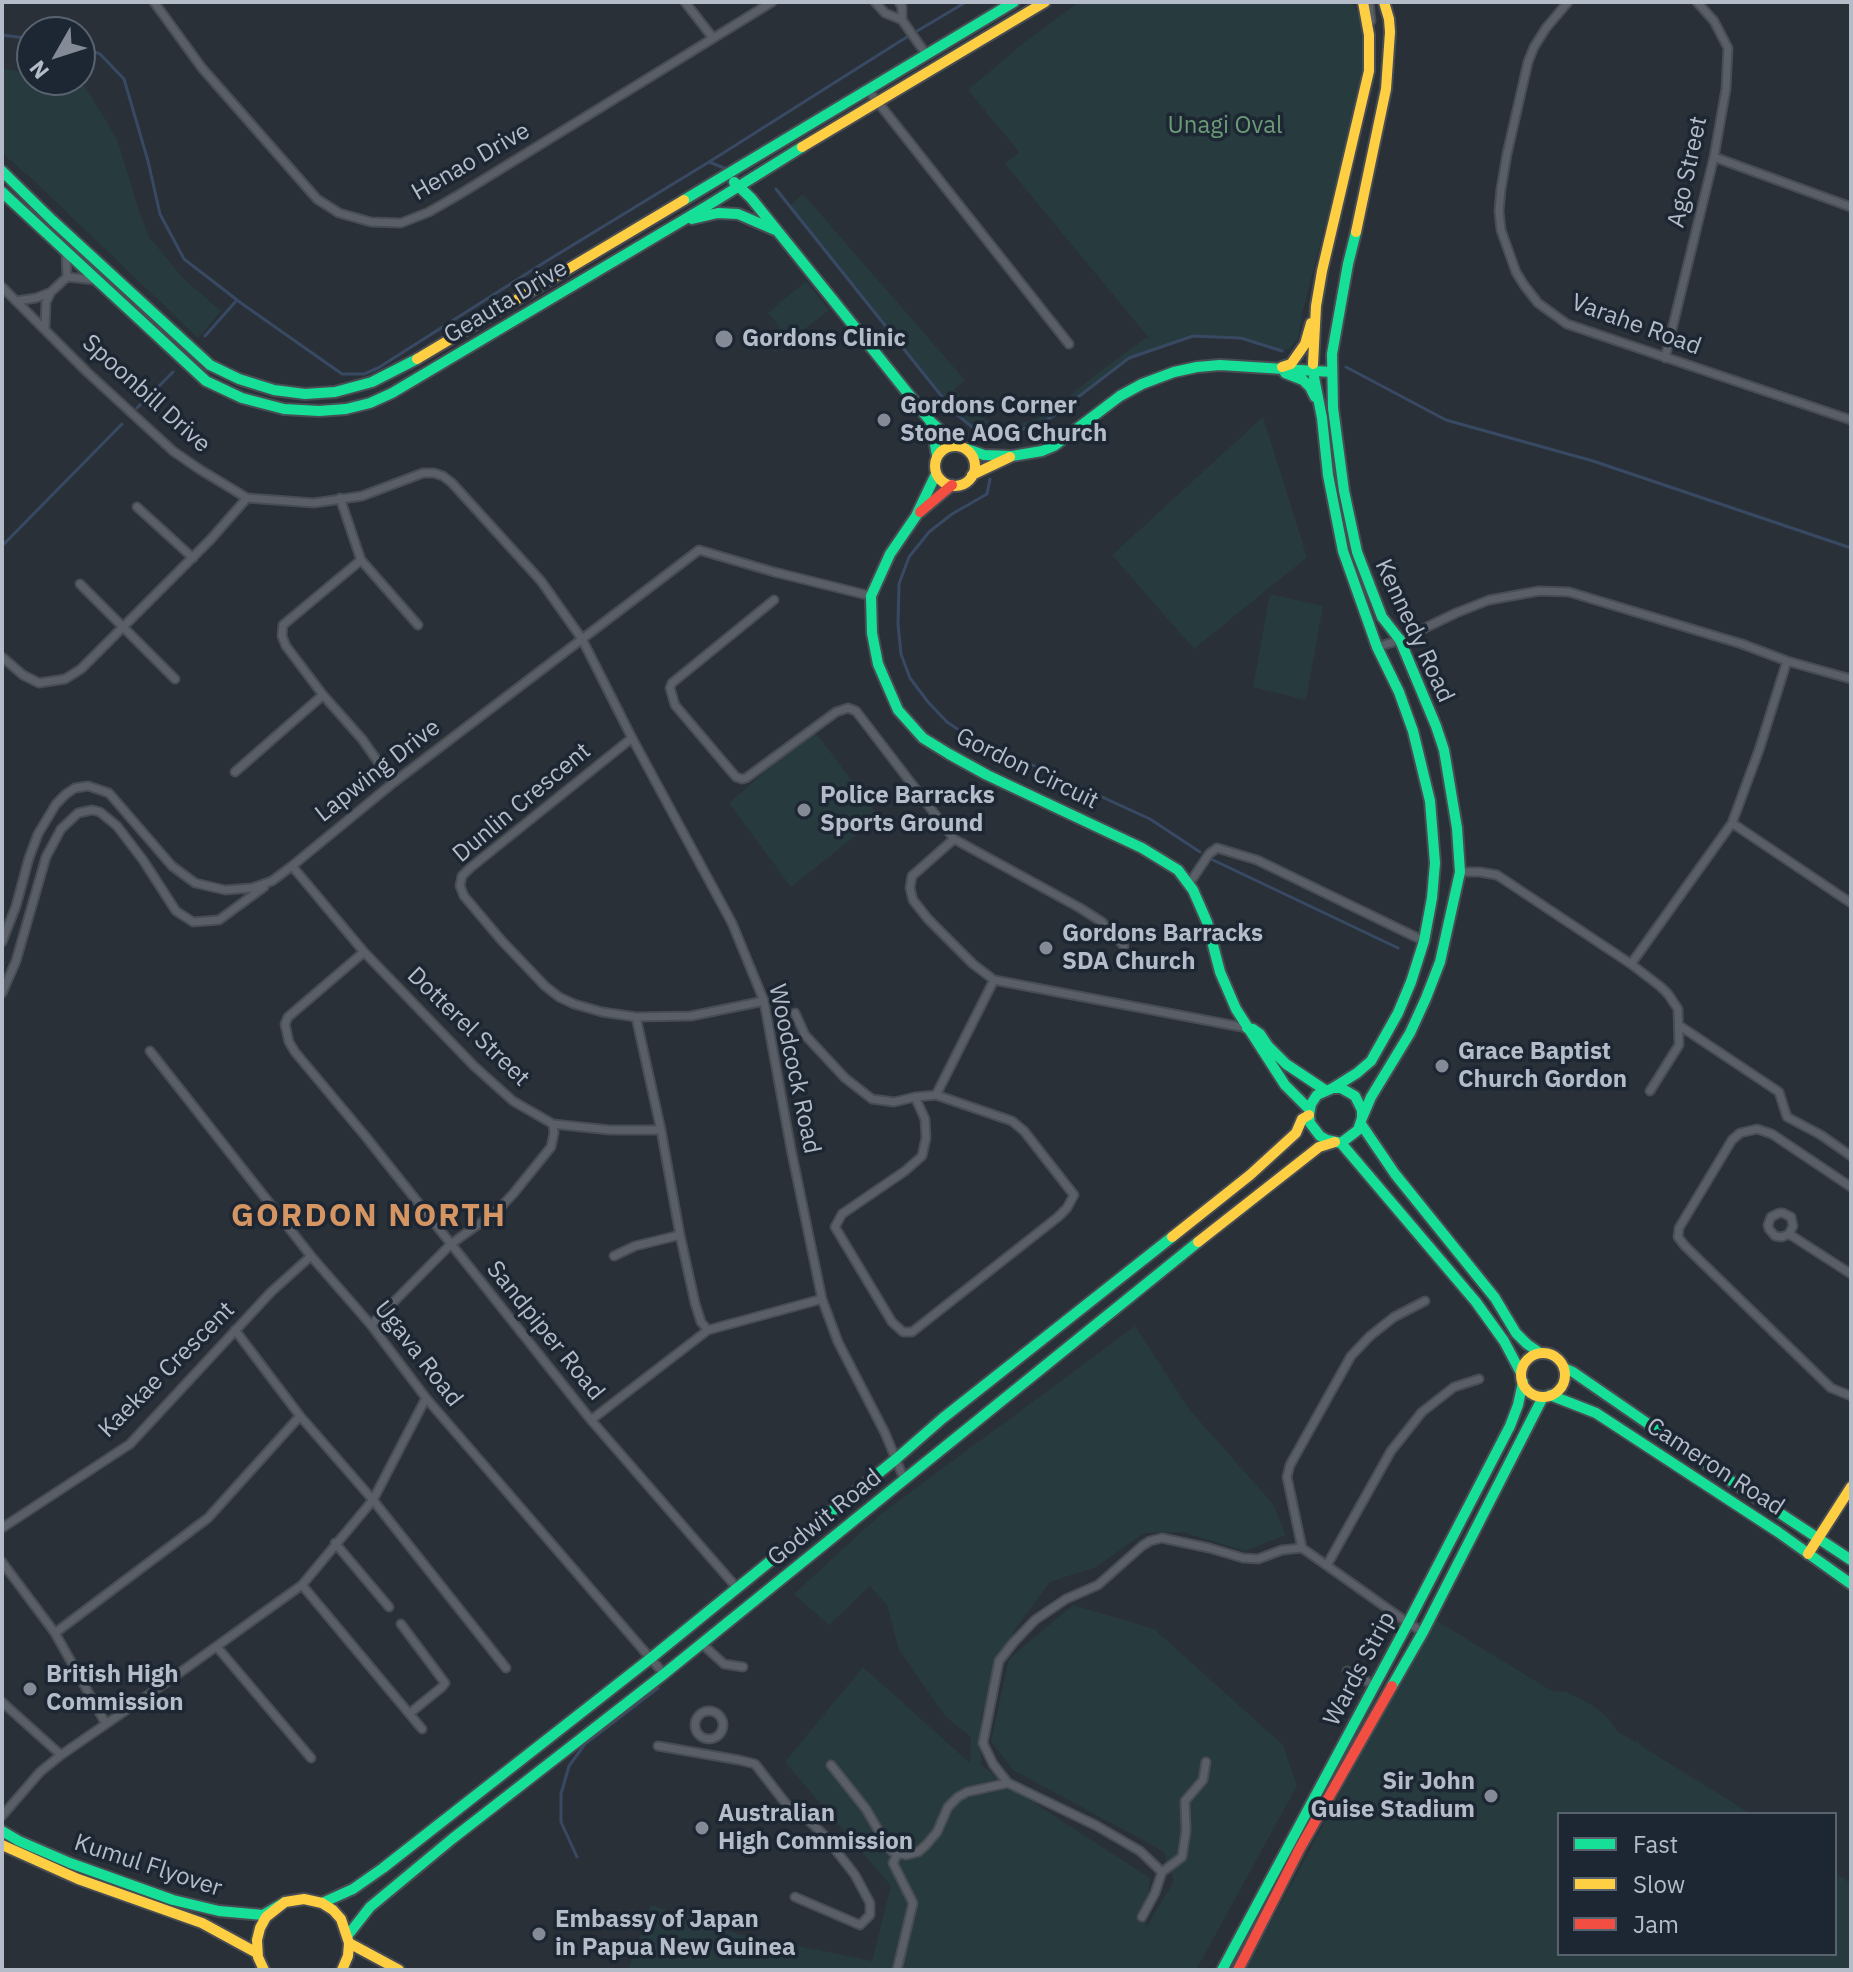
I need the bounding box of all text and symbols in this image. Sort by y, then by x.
north arrow [16,16,96,96]
text: N [22,55,55,85]
park label: Unagi Oval [1168,112,1282,140]
street label: Ago Street [1662,114,1714,230]
street label: Henao Drive [407,117,535,207]
street label: Geauta Drive [439,254,573,350]
street label: Varahe Road [1567,288,1705,362]
place label: Gordons Clinic [742,325,906,353]
marker: Gordons Clinic [713,328,735,350]
street label: Spoonbill Drive [76,329,216,459]
place label: Gordons Corner Stone AOG Church [900,392,1107,448]
marker: Gordons Corner Stone AOG Church [875,411,893,429]
street label: Kennedy Road [1368,555,1460,707]
street label: Lapwing Drive [310,713,446,829]
street label: Gordon Circuit [951,722,1103,816]
street label: Dunlin Crescent [447,737,597,869]
place label: Police Barracks Sports Ground [820,782,995,838]
marker: Police Barracks Sports Ground [795,801,813,819]
place label: Gordons Barracks SDA Church [1062,920,1263,976]
marker: Gordons Barracks SDA Church [1037,939,1055,957]
street label: Dotterel Street [401,961,535,1093]
street label: Woodcock Road [762,982,826,1156]
place label: Grace Baptist Church Gordon [1458,1038,1627,1094]
marker: Grace Baptist Church Gordon [1433,1057,1451,1075]
district label: GORDON NORTH [231,1198,507,1236]
street label: Sandpiper Road [480,1256,610,1406]
street label: Ugava Road [368,1295,468,1413]
street label: Kaekae Crescent [93,1296,241,1444]
street label: Cameron Road [1641,1412,1789,1522]
street label: Godwit Road [762,1463,888,1573]
street label: Wards Strip [1318,1607,1402,1731]
place label: British High Commission [46,1661,184,1717]
marker: British High Commission [21,1680,39,1698]
place label: Sir John Guise Stadium [1310,1768,1475,1824]
marker: Sir John Guise Stadium [1482,1787,1500,1805]
place label: Australian High Commission [718,1800,913,1856]
legend [1557,1812,1837,1956]
marker: Australian High Commission [693,1819,711,1837]
text: Fast [1633,1828,1678,1860]
street label: Kumul Flyover [70,1829,226,1903]
text: Slow [1633,1868,1685,1900]
place label: Embassy of Japan in Papua New Guinea [555,1906,796,1962]
text: Jam [1633,1908,1679,1940]
marker: Embassy of Japan in Papua New Guinea [530,1925,548,1943]

